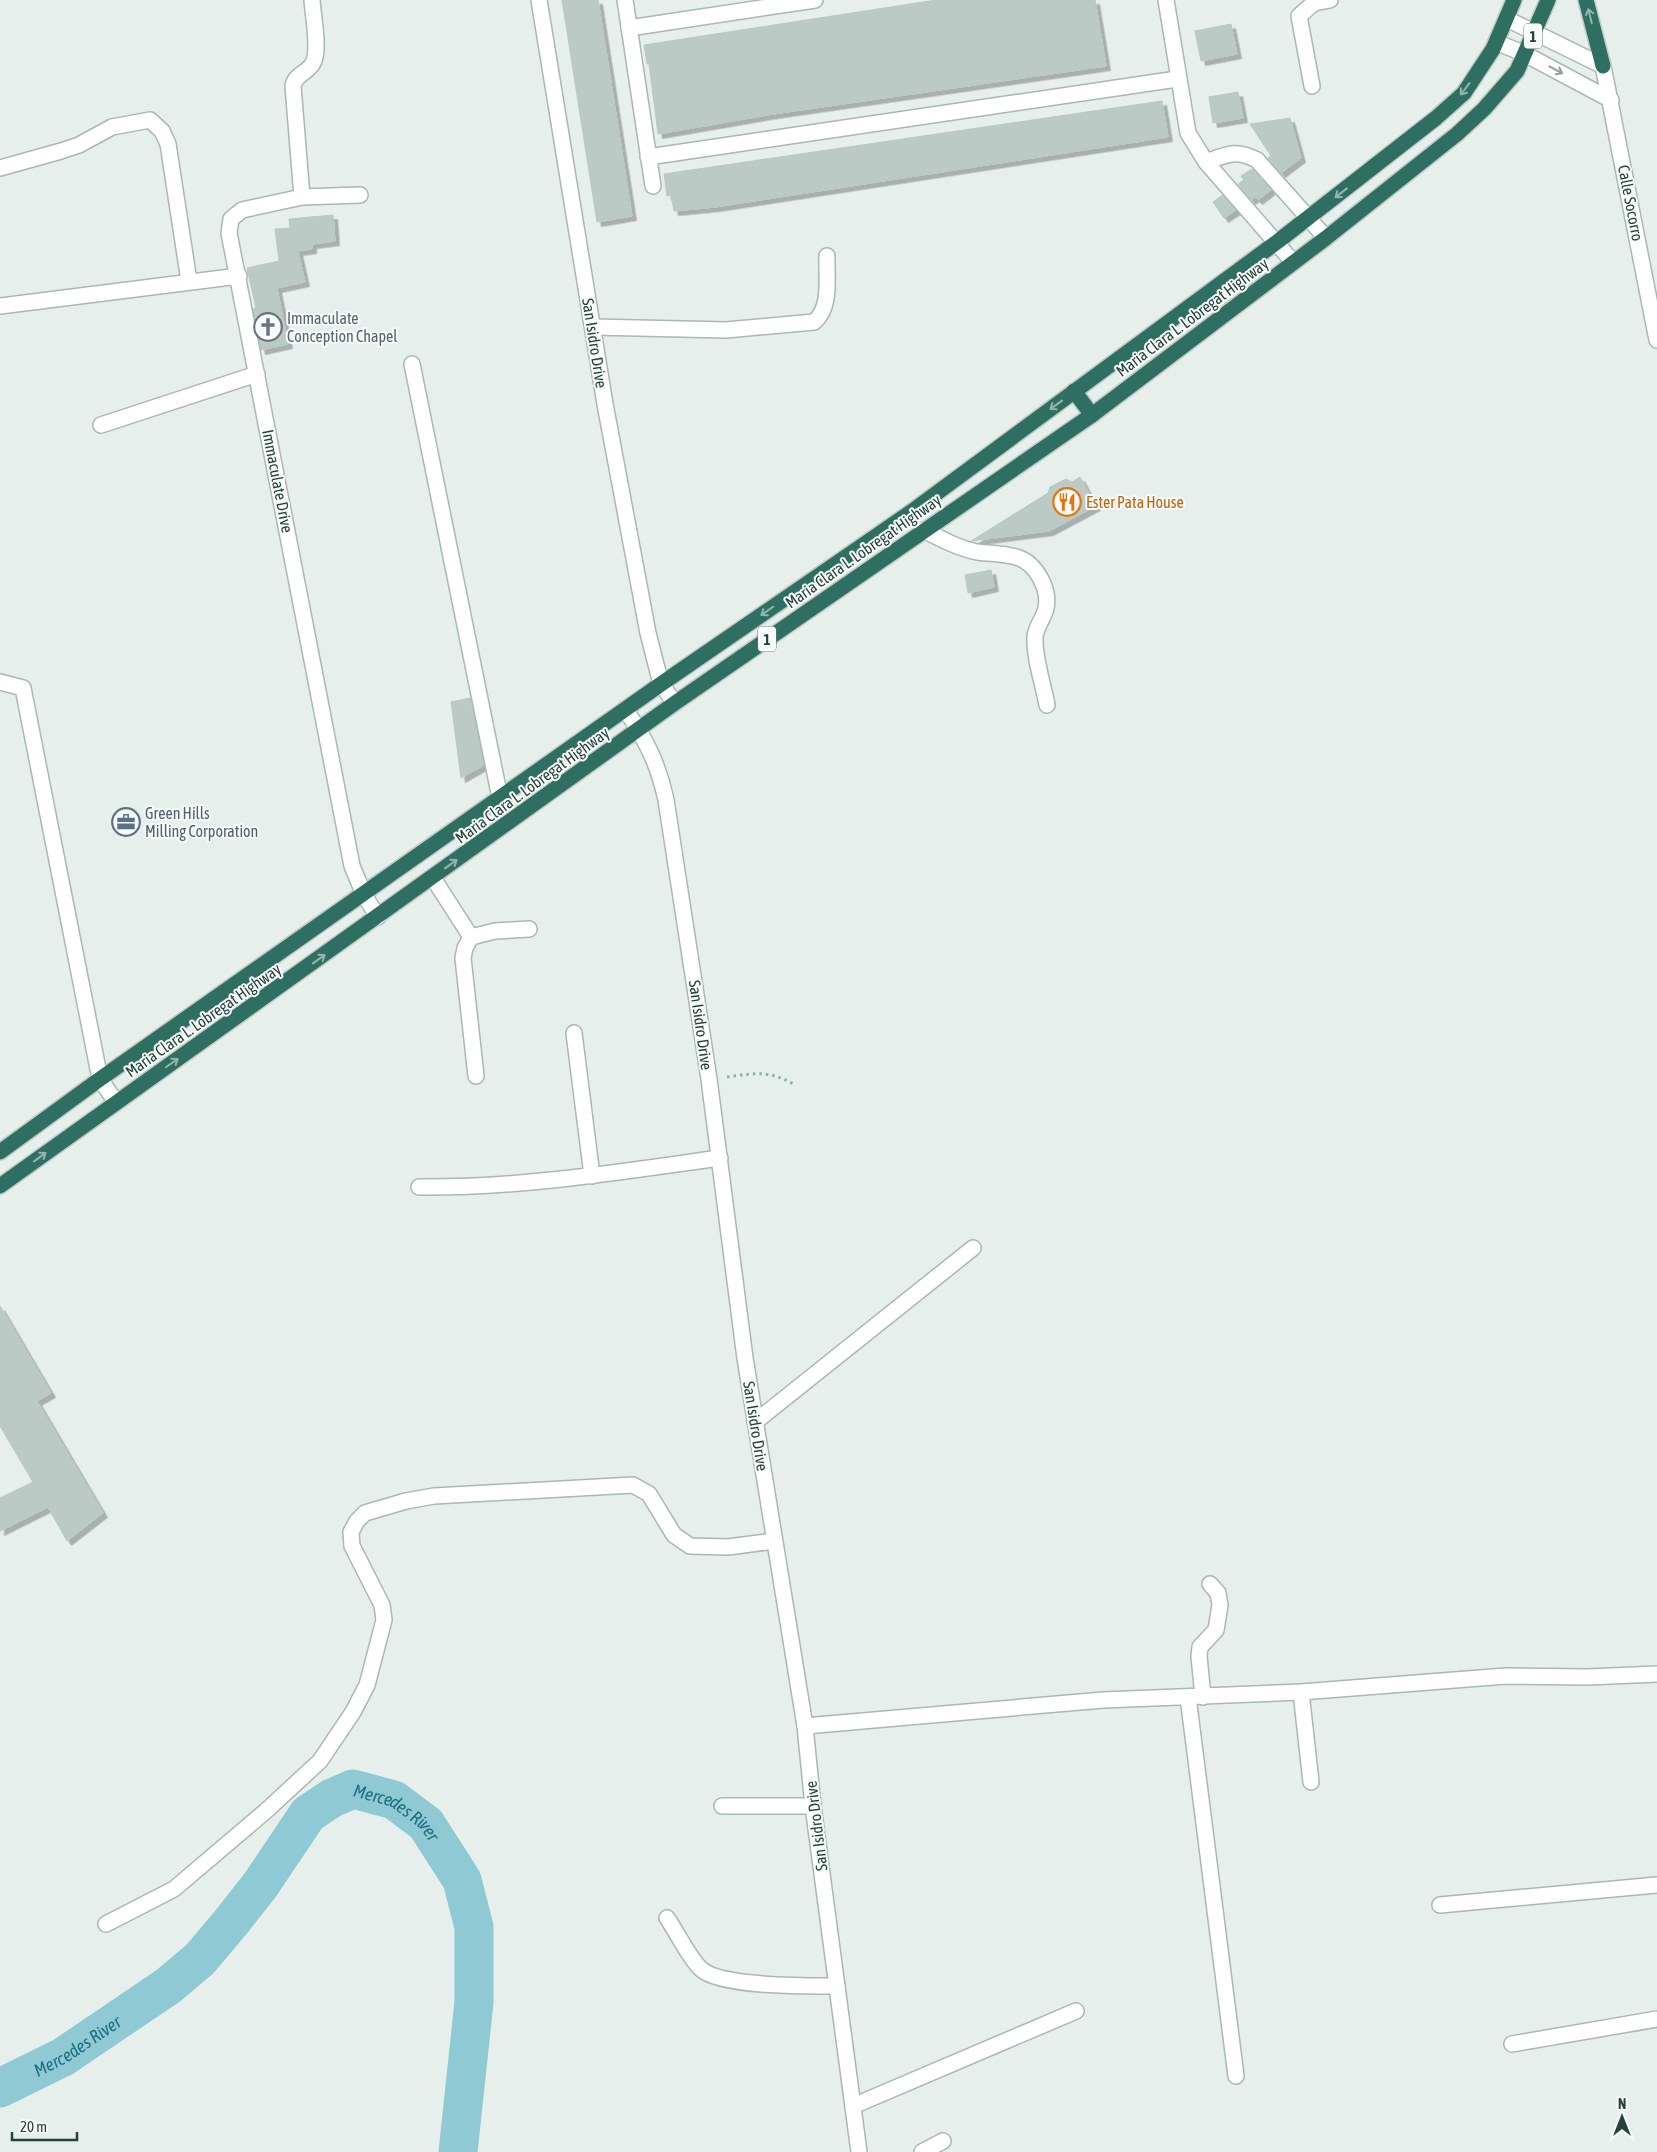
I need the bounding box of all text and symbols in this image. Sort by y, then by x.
one-way arrow [1585,9,1595,25]
road number: 1 [1524,24,1542,48]
one-way arrow [1548,66,1563,75]
one-way arrow [1460,82,1471,95]
street label: Calle Socorro [1615,163,1647,243]
one-way arrow [1335,187,1348,198]
street label: Maria Clara L. Lobregat Highway [1113,254,1272,381]
street label: San Isidro Drive [579,297,611,389]
place label: Immaculate Conception Chapel [287,309,398,346]
church icon: Immaculate Conception Chapel [253,312,283,342]
one-way arrow [1050,399,1063,410]
street label: Immaculate Drive [259,428,297,534]
restaurant icon: Ester Pata House [1052,487,1082,517]
street label: Maria Clara L. Lobregat Highway [782,490,945,612]
place label: Ester Pata House [1086,493,1184,511]
one-way arrow [760,606,774,616]
road number: 1 [758,626,776,652]
street label: Maria Clara L. Lobregat Highway [452,723,613,848]
place label: Green Hills Milling Corporation [145,804,258,841]
office icon: Green Hills Milling Corporation [111,807,141,837]
one-way arrow [444,859,457,870]
one-way arrow [312,954,325,965]
street label: Maria Clara L. Lobregat Highway [122,959,285,1081]
street label: San Isidro Drive [686,979,716,1071]
one-way arrow [165,1058,179,1068]
one-way arrow [33,1152,46,1163]
street label: San Isidro Drive [740,1380,772,1472]
water label: Mercedes River [351,1779,445,1845]
street label: San Isidro Drive [802,1780,830,1872]
water label: Mercedes River [30,2010,125,2080]
north arrow [1597,2092,1647,2142]
text: N [1618,2096,1626,2112]
scale bar [12,2110,78,2142]
text: 20 m [20,2118,47,2135]

